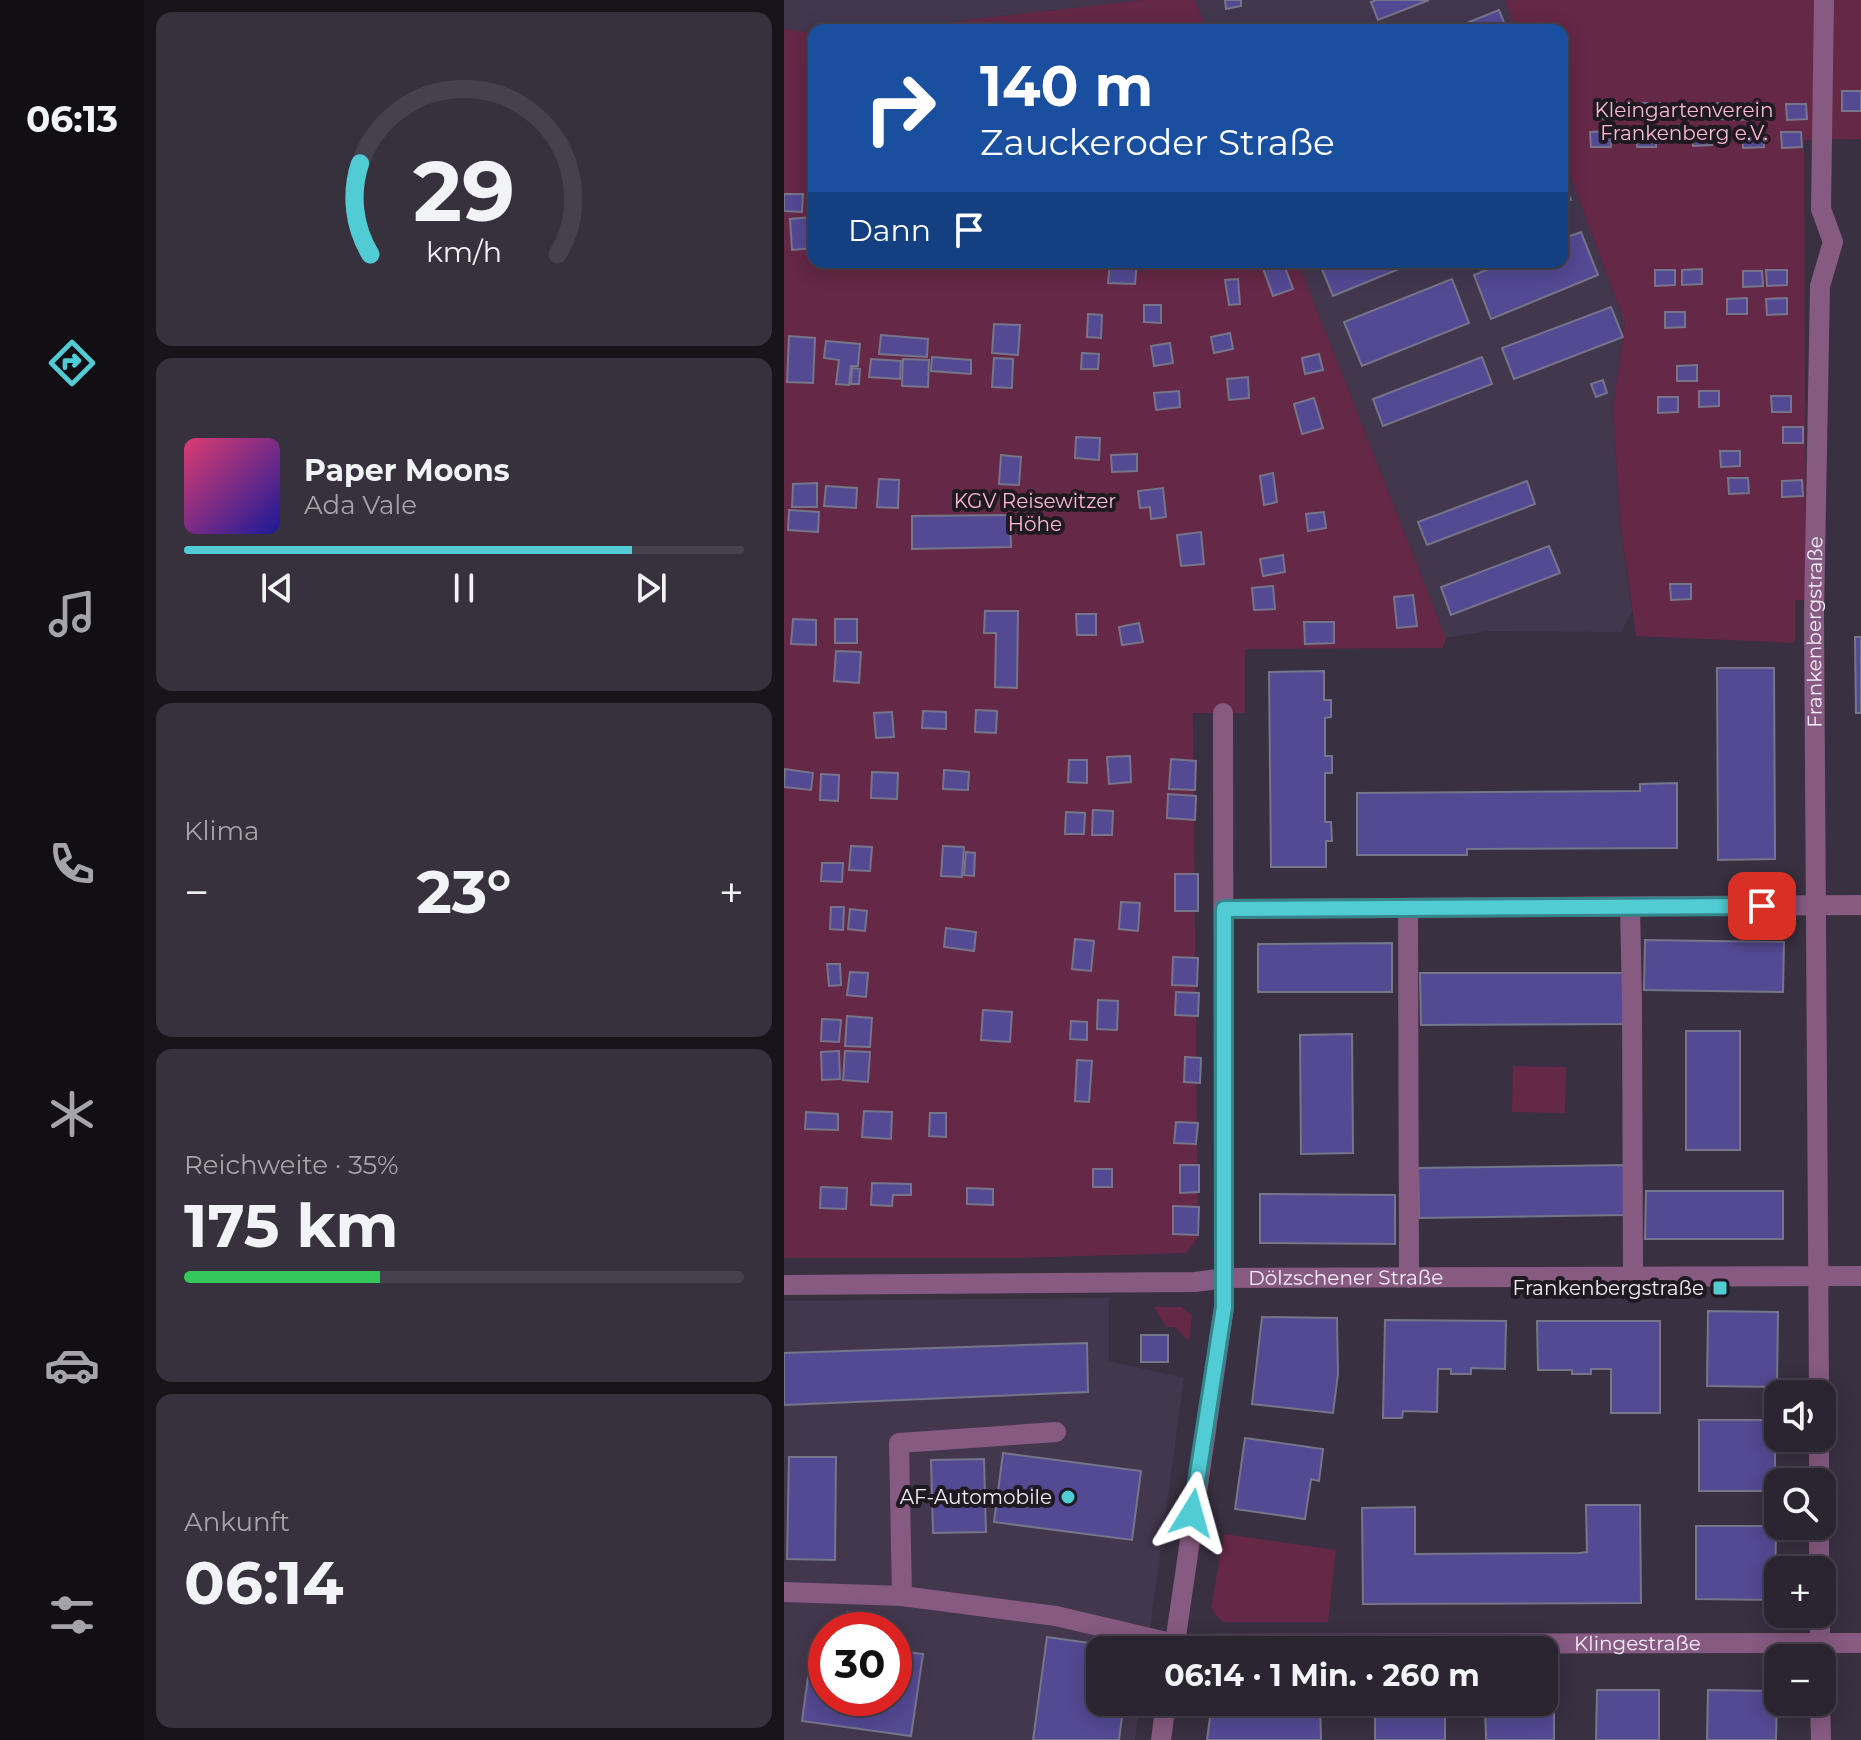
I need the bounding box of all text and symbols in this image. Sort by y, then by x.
text: 140 m [980,52,1153,120]
icon: right [848,56,952,160]
text: 06:13 [26,97,118,141]
park label: Kleingartenverein Frankenberg e.V. [1595,98,1773,145]
text: Zauckeroder Straße [980,120,1335,164]
text: 29 [413,139,515,241]
icon: arrive [947,208,991,252]
text: Dann [848,212,931,249]
text: km/h [426,234,502,269]
icon: directions [44,335,100,391]
text: Paper Moons [304,452,510,489]
text: Ada Vale [304,489,417,521]
park label: KGV Reisewitzer Höhe [954,489,1116,536]
street label: Frankenbergstraße [1802,536,1827,728]
icon: previous [255,566,299,610]
icon: pause [442,566,486,610]
icon: next [629,566,673,610]
icon: music [44,586,100,642]
text: Klima [184,815,259,847]
icon: phone [44,836,100,892]
text: 23° [416,855,512,928]
text: − [184,865,209,919]
text: + [719,865,744,919]
pin [1728,872,1796,940]
icon: arrive [1740,884,1784,928]
icon: climate [44,1086,100,1142]
text: Reichweite · 35% [184,1149,399,1181]
text: 175 km [184,1189,398,1262]
street label: Dölzschener Straße [1248,1265,1443,1290]
place label: Frankenbergstraße [1512,1276,1704,1300]
marker: Frankenbergstraße [1711,1279,1729,1297]
icon: car [44,1337,100,1393]
map controls [1764,1380,1836,1716]
button: sound [1764,1380,1836,1452]
button: search [1764,1468,1836,1540]
position arrow [1150,1471,1234,1555]
place label: AF-Automobile [900,1485,1052,1509]
marker: AF-Automobile [1059,1488,1077,1506]
text: Ankunft [184,1506,290,1538]
text: 06:14 [184,1546,344,1619]
button: + [1764,1556,1836,1628]
icon: filters [44,1587,100,1643]
speed limit sign: 30 [808,1612,912,1716]
street label: Klingestraße [1574,1631,1701,1655]
button: − [1764,1644,1836,1716]
text: 06:14 · 1 Min. · 260 m [1164,1657,1480,1694]

